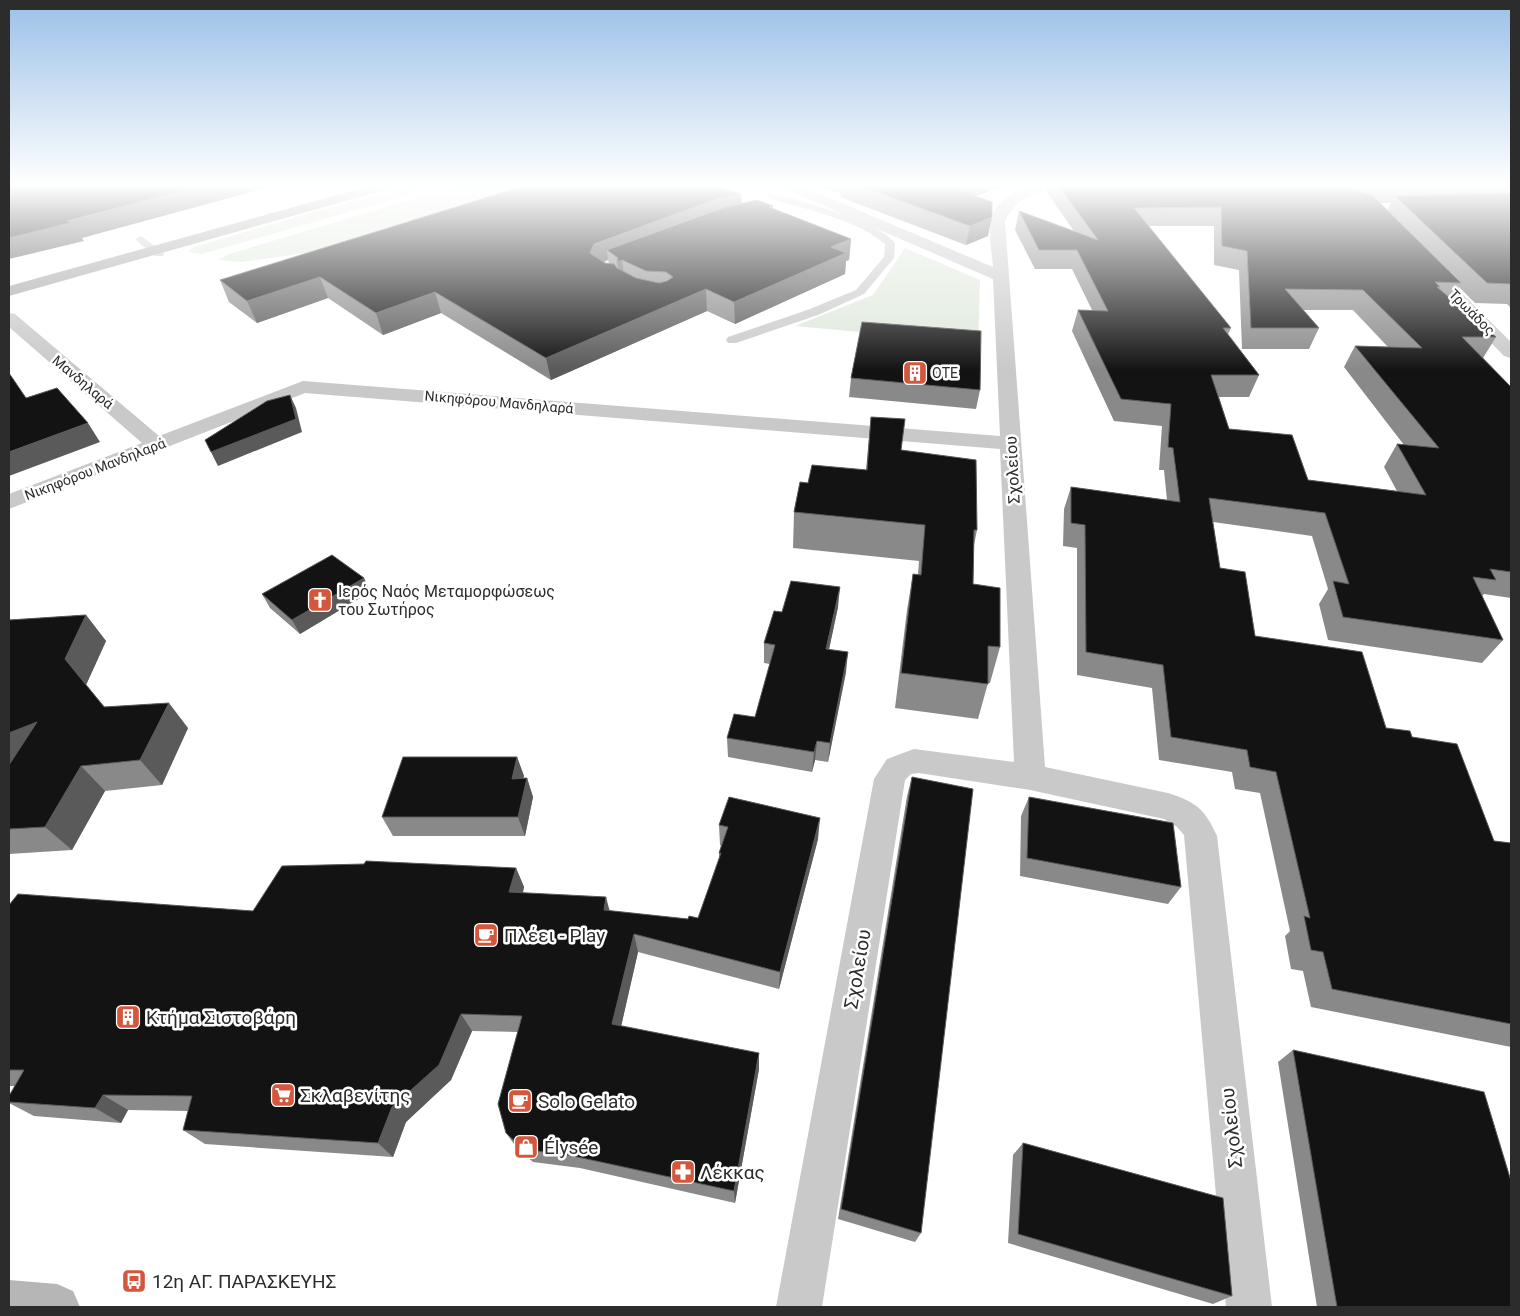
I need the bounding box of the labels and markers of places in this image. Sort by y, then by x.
building icon: ΟΤΕ [902,360,928,386]
place label: ΟΤΕ [932,365,958,381]
place label: Ιερός Ναός Μεταμορφώσεως του Σωτήρος [338,582,555,619]
church icon: Ιερός Ναός Μεταμορφώσεως του Σωτήρος [307,587,333,613]
cafe icon: Πλέει - Play [473,922,499,948]
place label: Πλέει - Play [504,924,605,947]
building icon: Κτήμα Σιστοβάρη [115,1004,141,1030]
place label: Κτήμα Σιστοβάρη [146,1006,296,1029]
supermarket icon: Σκλαβενίτης [270,1082,296,1108]
place label: Σκλαβενίτης [300,1084,410,1107]
cafe icon: Solo Gelato [507,1088,533,1114]
place label: Solo Gelato [538,1090,635,1113]
shop icon: Élysée [513,1134,539,1160]
place label: Élysée [544,1136,598,1159]
pharmacy icon: Λέκκας [670,1159,696,1185]
place label: Λέκκας [700,1161,765,1184]
bus stop icon: 12η ΑΓ. ΠΑΡΑΣΚΕΥΗΣ [121,1268,147,1294]
place label: 12η ΑΓ. ΠΑΡΑΣΚΕΥΗΣ [152,1270,336,1293]

